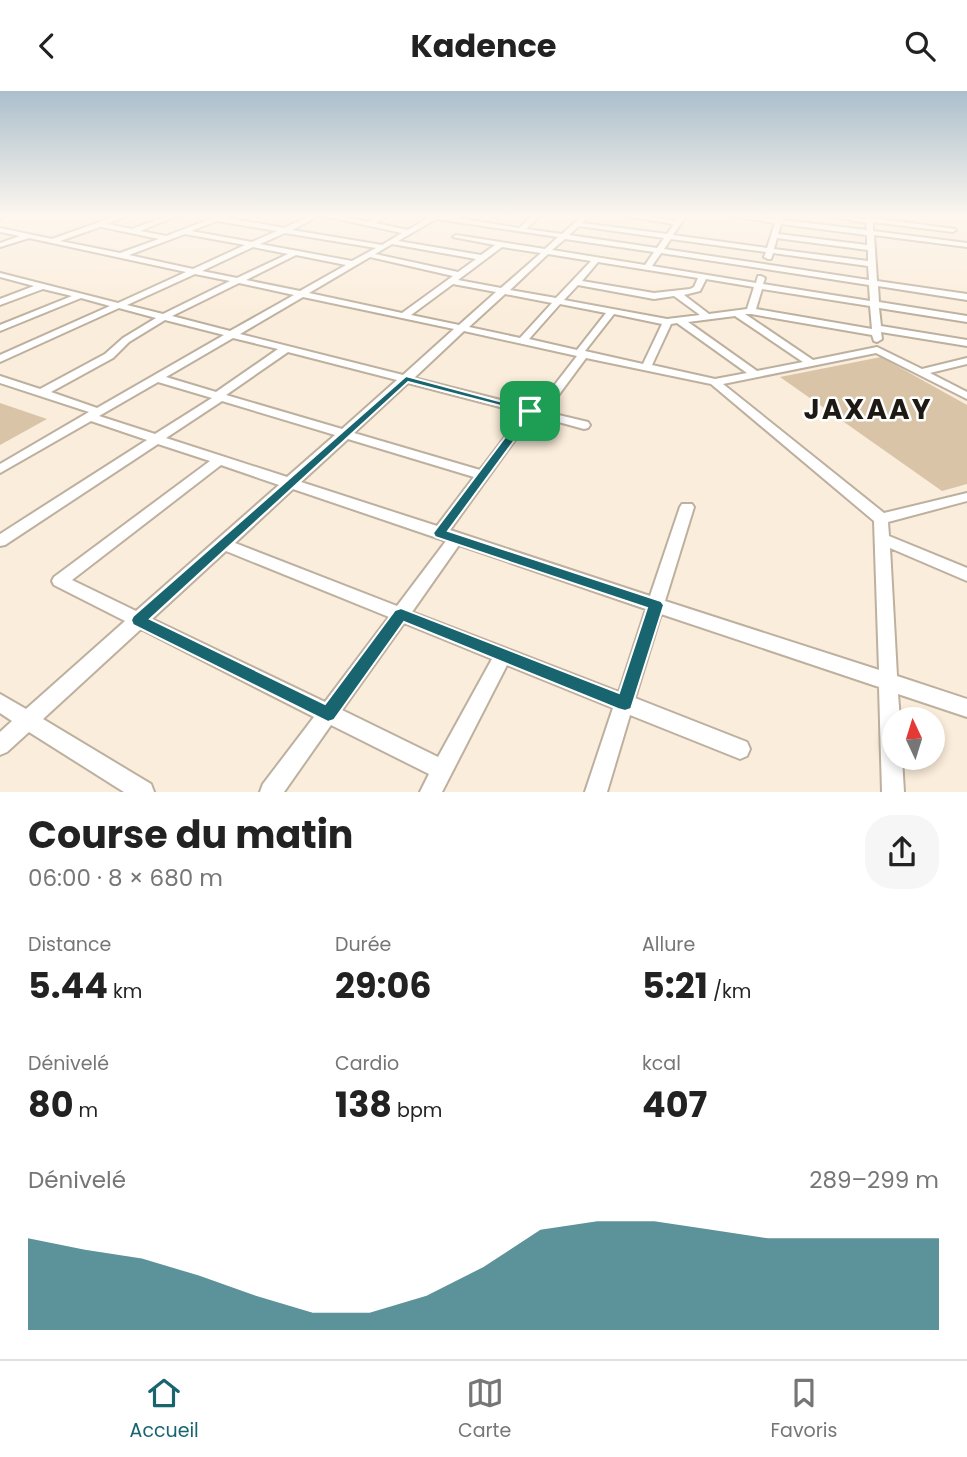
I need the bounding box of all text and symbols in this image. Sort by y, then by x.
text: Kadence [410,23,557,68]
icon: back [28,27,66,65]
icon: search [901,27,939,65]
pin [500,381,560,441]
district label: JAXAAY [804,390,932,429]
icon: arrive [511,392,549,430]
north arrow [882,707,945,770]
map controls [882,707,945,770]
text: Course du matin [28,808,353,861]
button: share [865,815,939,889]
text: 06:00 · 8 × 680 m [28,862,223,894]
text: Distance [28,931,111,958]
text: Durée [335,931,391,958]
text: Allure [642,931,695,958]
text: 5.44 [28,961,108,1010]
text: 29:06 [335,961,432,1010]
text: 5:21 [642,961,708,1010]
text: km [108,978,142,1005]
text: /km [708,978,751,1005]
text: Dénivelé [28,1050,109,1077]
text: Cardio [335,1050,399,1077]
text: kcal [642,1050,681,1077]
text: 80 [28,1080,74,1129]
text: 138 [335,1080,392,1129]
text: 407 [642,1080,707,1129]
text: m [74,1097,98,1124]
text: bpm [392,1097,442,1124]
text: Dénivelé [28,1164,126,1196]
text: 289–299 m [809,1164,939,1196]
tab: Accueil [130,1374,199,1445]
tab: Carte [458,1374,511,1445]
tab: Favoris [770,1374,837,1445]

